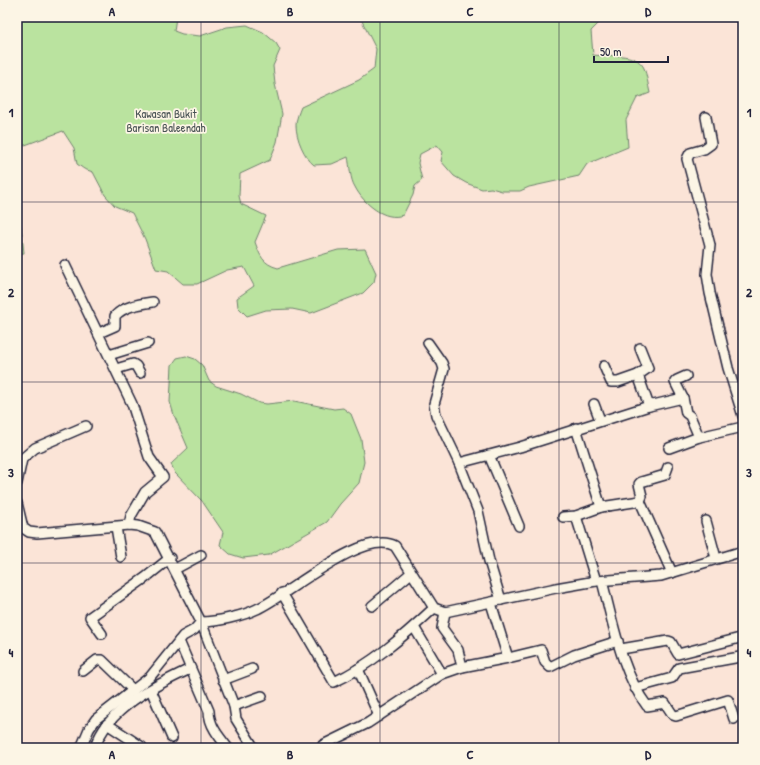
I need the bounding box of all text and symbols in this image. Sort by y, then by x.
text: A [109,2,116,20]
text: B [287,2,294,20]
text: C [466,2,474,20]
text: D [645,2,652,20]
scale bar [594,38,668,64]
text: 50 m [600,43,621,60]
text: 1 [9,103,14,121]
text: 1 [747,103,752,121]
park label: Kawasan Bukit Barisan Baleendah [127,105,206,136]
text: 2 [8,283,15,301]
text: 2 [746,283,753,301]
text: 3 [8,463,14,481]
text: 3 [746,463,752,481]
text: 4 [9,643,14,661]
text: 4 [747,643,752,661]
text: A [109,745,116,763]
text: B [287,745,294,763]
text: C [466,745,474,763]
text: D [645,745,652,763]

